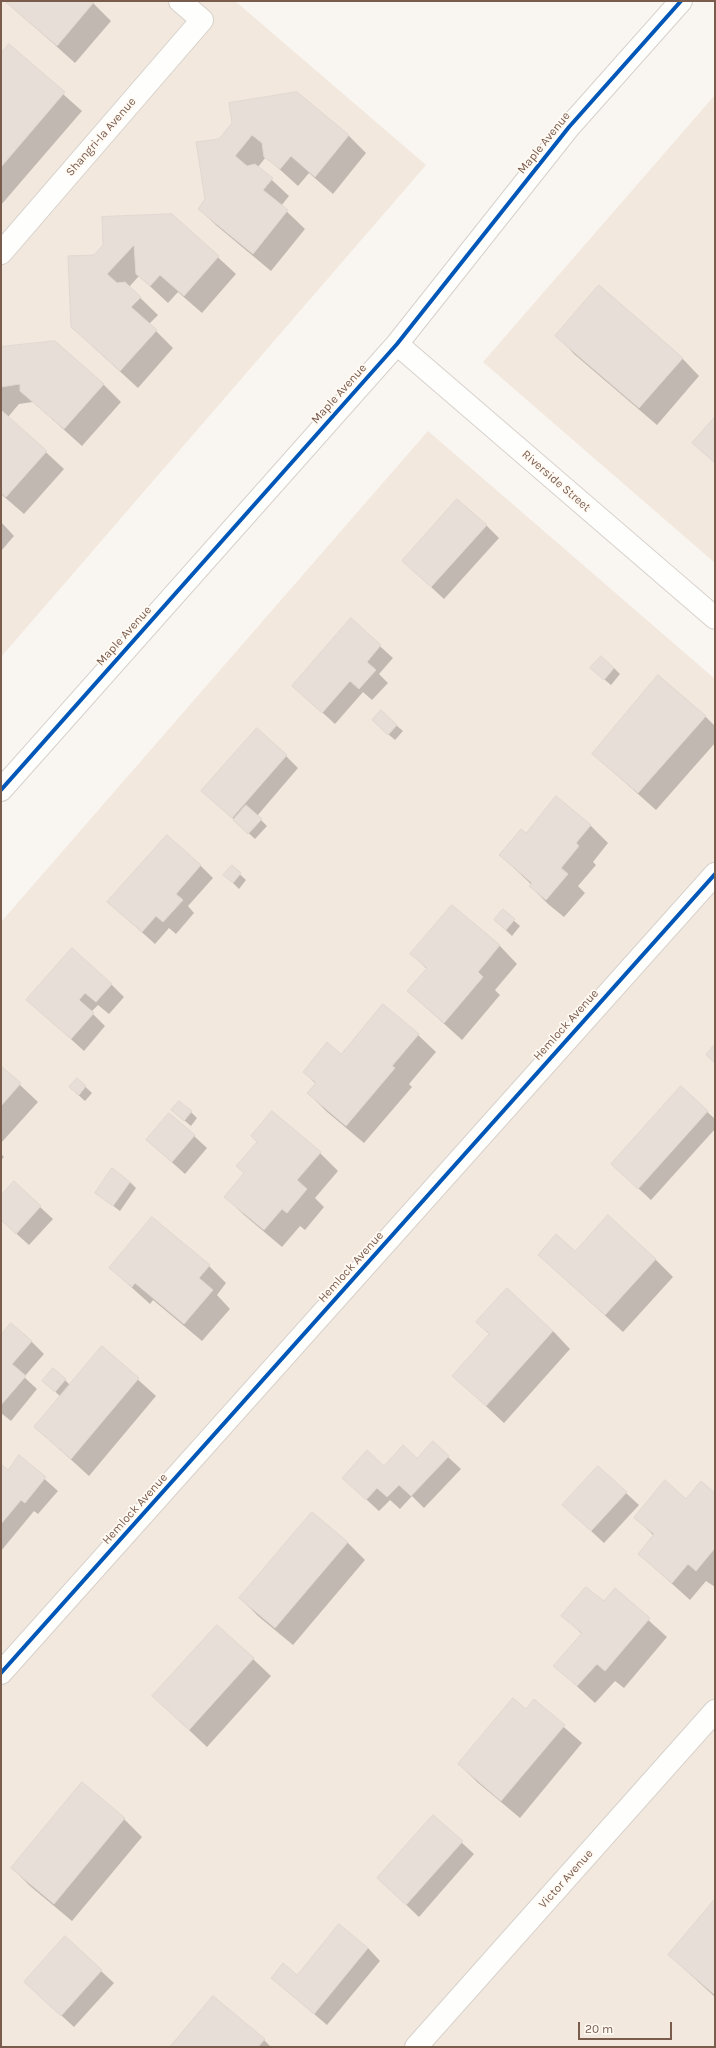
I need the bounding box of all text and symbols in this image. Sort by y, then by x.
street label: Shangri-la Avenue [63,95,139,179]
street label: Maple Avenue [515,109,573,177]
street label: Maple Avenue [308,361,370,427]
street label: Riverside Street [519,447,593,515]
street label: Maple Avenue [93,603,155,669]
street label: Hemlock Avenue [530,987,602,1063]
street label: Hemlock Avenue [315,1229,387,1305]
street label: Hemlock Avenue [99,1471,171,1547]
street label: Victor Avenue [536,1847,596,1911]
scale bar [580,2014,674,2040]
text: 20 m [585,2022,613,2036]

